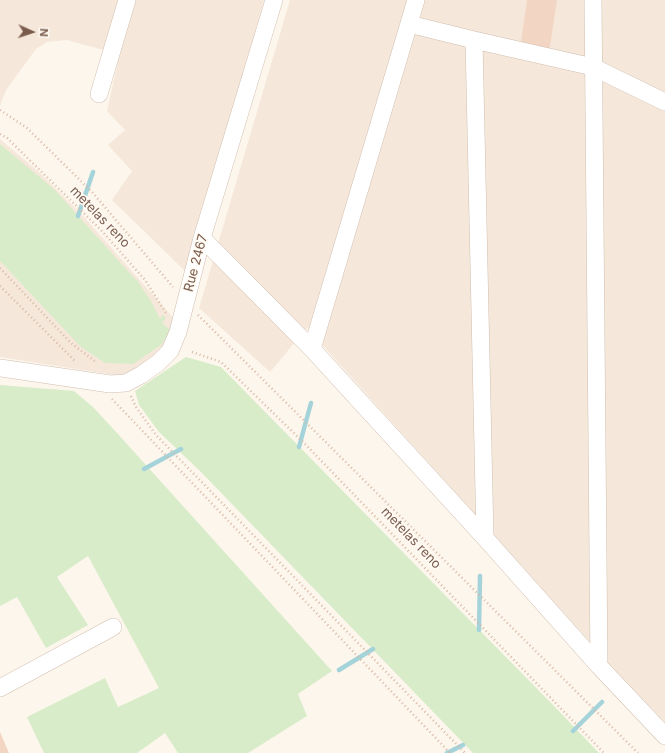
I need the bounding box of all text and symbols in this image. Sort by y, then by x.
north arrow [12,12,52,52]
text: N [37,28,51,37]
street label: metelas reno [67,183,133,251]
street label: Rue 2467 [181,233,211,293]
street label: metelas reno [378,504,444,572]

